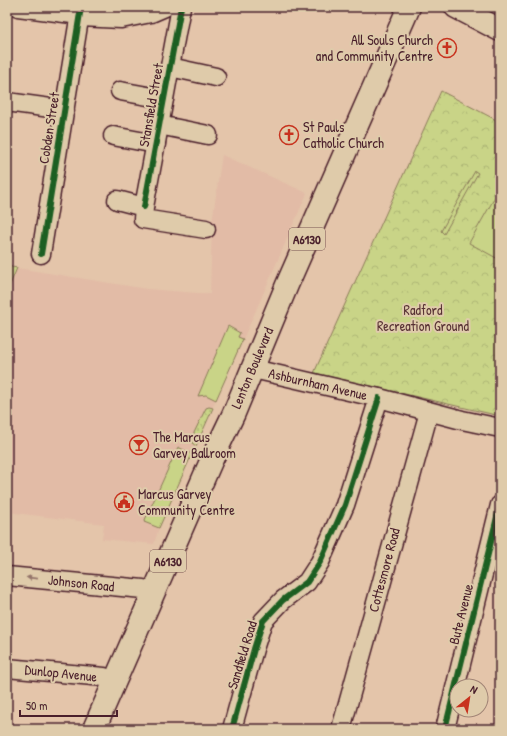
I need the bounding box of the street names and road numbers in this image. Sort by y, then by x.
street label: Stansfield Street [134,61,167,148]
street label: Cobden Street [33,91,64,165]
road number: A6130 [289,228,325,250]
street label: Lenton Boulevard [226,324,277,411]
street label: Ashburnham Avenue [267,363,370,404]
street label: Cottesmore Road [363,525,404,614]
road number: A6130 [150,550,186,572]
street label: Johnson Road [47,570,116,595]
street label: Bute Avenue [444,581,477,646]
street label: Sandfield Road [222,618,261,691]
street label: Dunlop Avenue [24,659,99,687]

